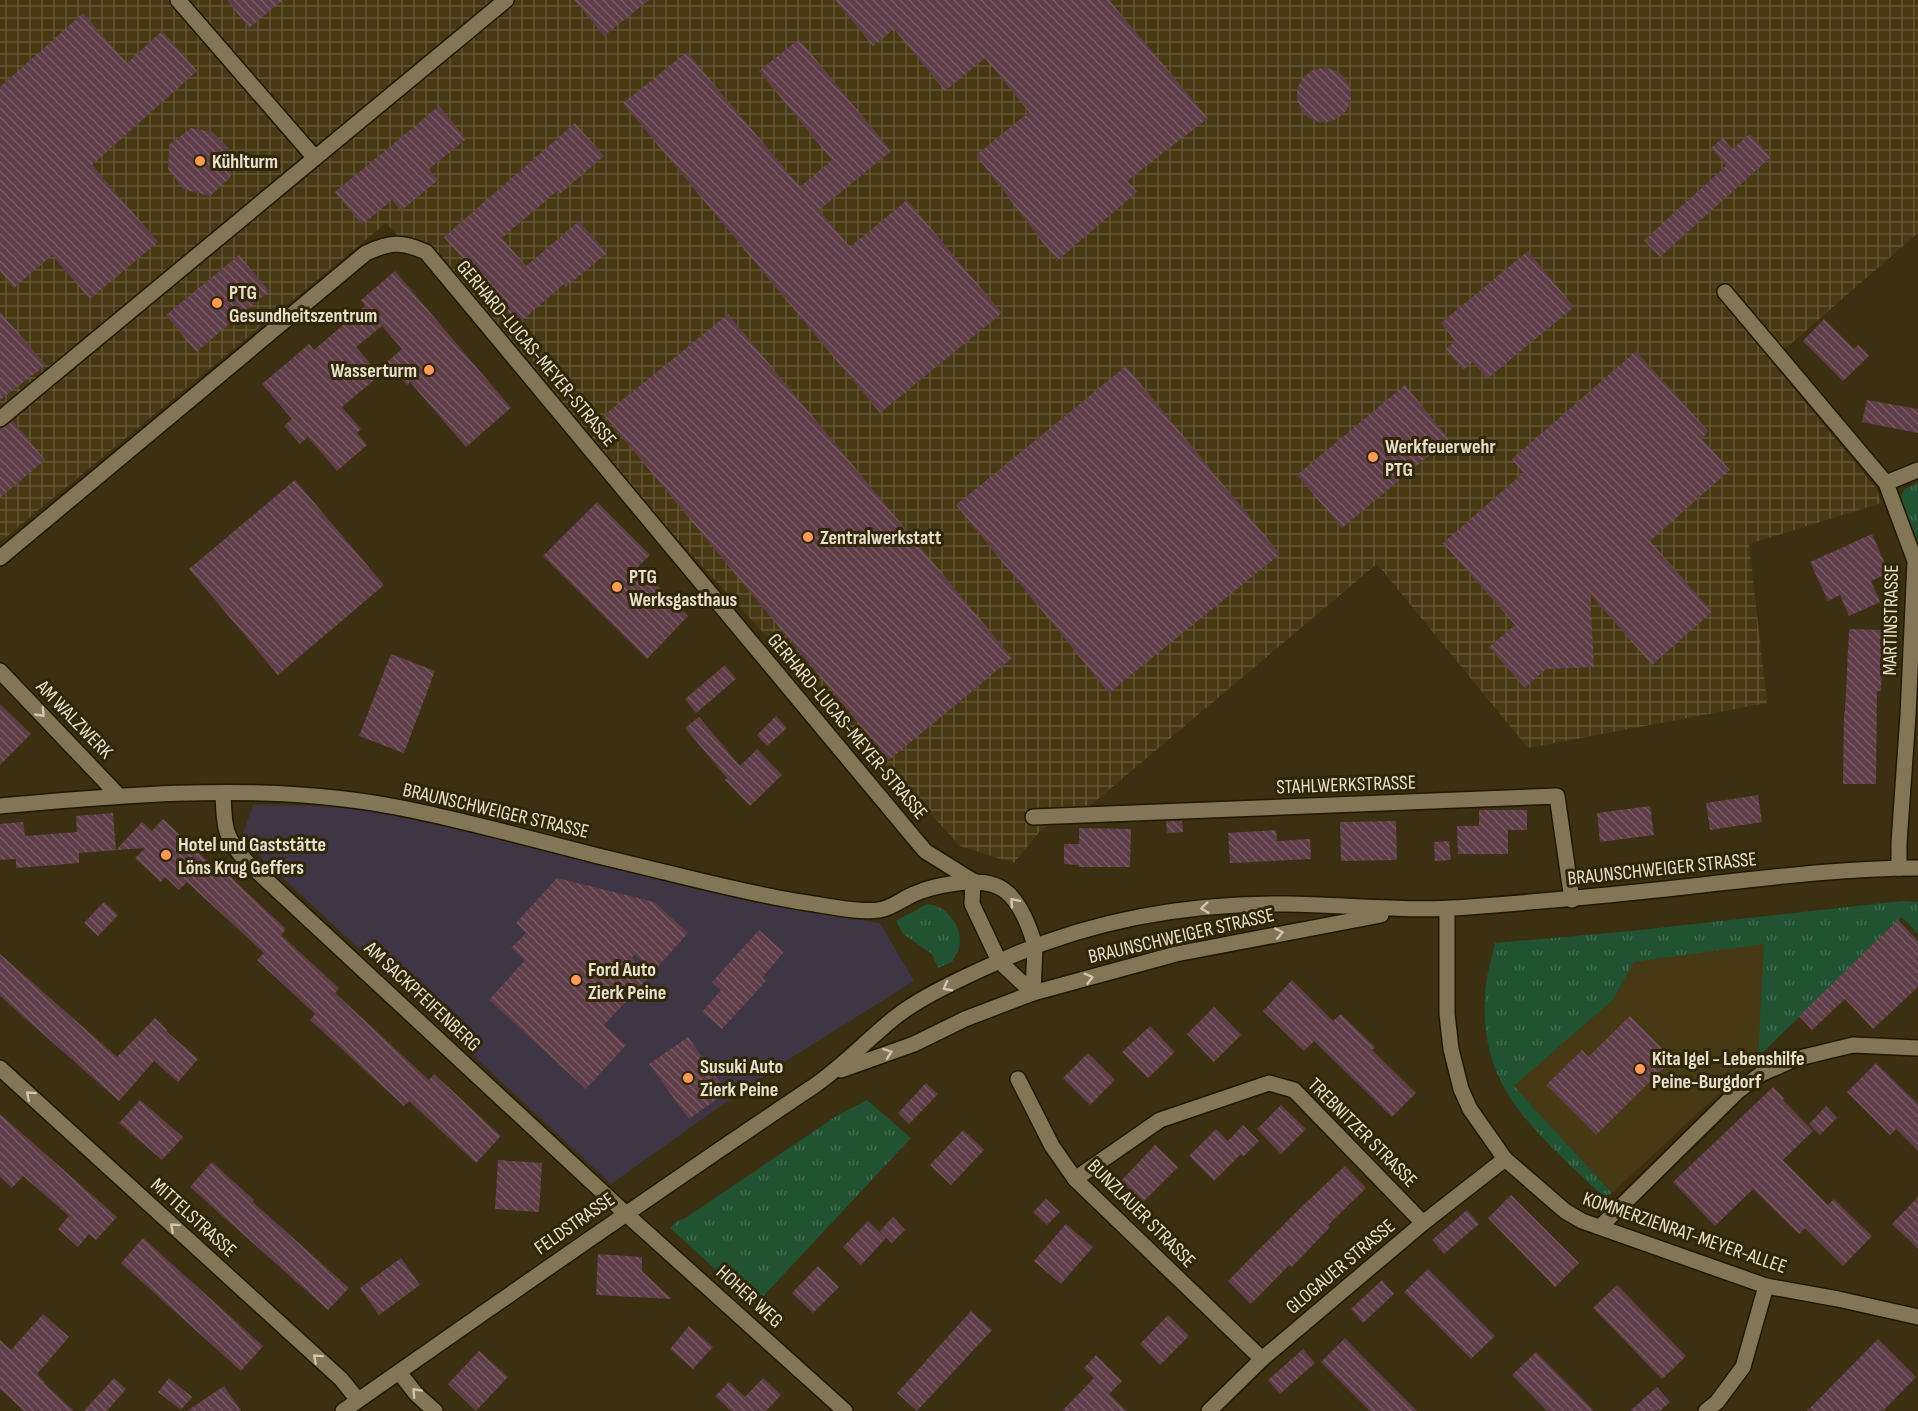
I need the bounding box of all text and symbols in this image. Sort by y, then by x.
place label: Kühlturm [212,150,278,174]
marker: Kühlturm [193,154,207,168]
street label: GERHARD-LUCAS-MEYER-STRASSE [451,256,621,452]
place label: PTG Gesundheitszentrum [229,281,377,328]
marker: PTG Gesundheitszentrum [210,296,224,310]
place label: Wasserturm [330,359,417,383]
marker: Wasserturm [422,363,436,377]
place label: Werkfeuerwehr PTG [1385,435,1496,482]
marker: Werkfeuerwehr PTG [1366,450,1380,464]
place label: Zentralwerkstatt [820,526,942,550]
marker: Zentralwerkstatt [801,530,815,544]
street label: MARTINSTRASSE [1878,564,1904,676]
place label: PTG Werksgasthaus [629,565,737,612]
marker: PTG Werksgasthaus [610,580,624,594]
street label: GERHARD-LUCAS-MEYER-STRASSE [762,629,932,825]
street label: AM WALZWERK [30,675,118,764]
one-way arrow [33,706,44,717]
street label: STAHLWERKSTRASSE [1276,771,1416,799]
street label: BRAUNSCHWEIGER STRASSE [400,778,591,844]
place label: Hotel und Gaststätte Löns Krug Geffers [178,833,326,880]
street label: BRAUNSCHWEIGER STRASSE [1566,847,1758,891]
marker: Hotel und Gaststätte Löns Krug Geffers [159,848,173,862]
one-way arrow [1011,898,1022,909]
one-way arrow [1200,901,1209,914]
street label: BRAUNSCHWEIGER STRASSE [1086,903,1277,969]
one-way arrow [1274,927,1284,940]
street label: AM SACKPFEIFENBERG [358,936,486,1057]
place label: Ford Auto Zierk Peine [588,958,666,1005]
marker: Ford Auto Zierk Peine [569,973,583,987]
one-way arrow [1084,973,1094,985]
one-way arrow [943,980,953,991]
place label: Kita Igel - Lebenshilfe Peine-Burgdorf [1652,1047,1805,1094]
one-way arrow [882,1048,892,1061]
place label: Susuki Auto Zierk Peine [700,1055,783,1102]
marker: Kita Igel - Lebenshilfe Peine-Burgdorf [1633,1062,1647,1076]
marker: Susuki Auto Zierk Peine [681,1071,695,1085]
street label: TREBNITZER STRASSE [1303,1073,1422,1192]
one-way arrow [26,1091,37,1102]
street label: BUNZLAUER STRASSE [1082,1155,1200,1273]
street label: MITTELSTRASSE [146,1173,241,1262]
street label: FELDSTRASSE [530,1187,619,1260]
street label: KOMMERZIENRAT-MEYER-ALLEE [1580,1187,1790,1279]
street label: GLOGAUER STRASSE [1281,1214,1400,1319]
one-way arrow [170,1223,180,1234]
street label: HOHER WEG [711,1260,788,1333]
one-way arrow [314,1354,324,1365]
one-way arrow [412,1389,423,1399]

